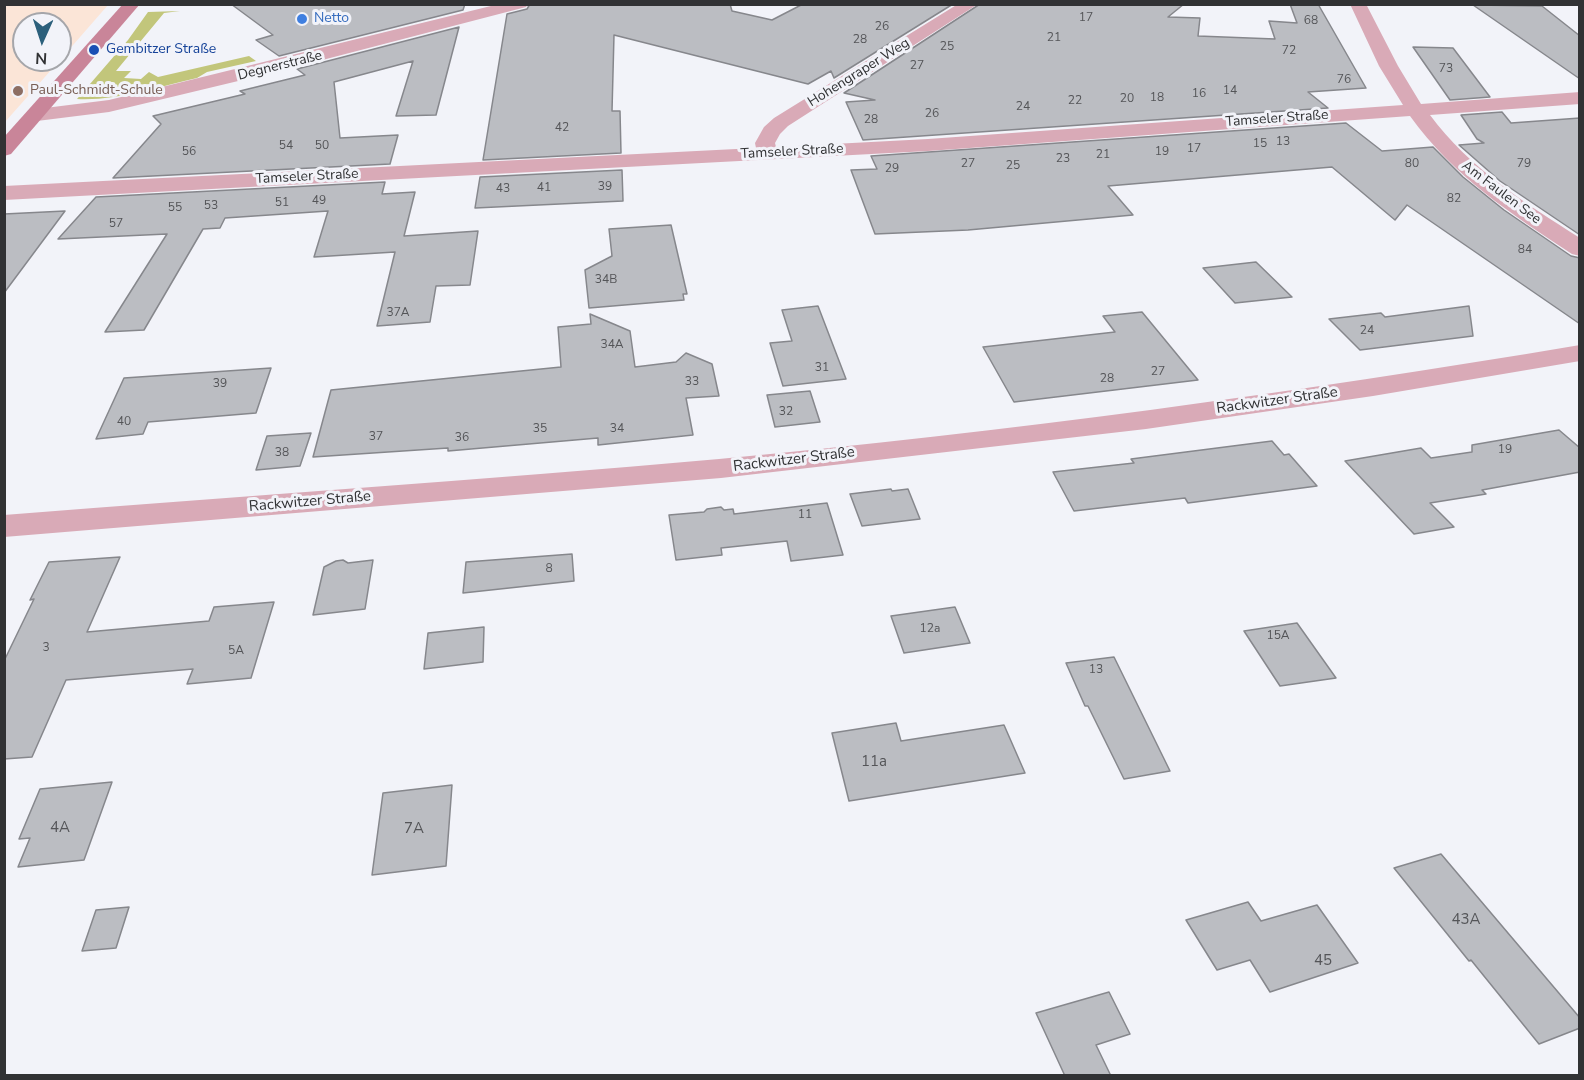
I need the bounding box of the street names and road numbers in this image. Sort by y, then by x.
street label: Hohengraper Weg [805,35,913,111]
street label: Degnerstraße [236,47,324,85]
street label: Tamseler Straße [1225,107,1329,131]
street label: Tamseler Straße [740,141,844,163]
street label: Am Faulen See [1458,158,1544,228]
street label: Tamseler Straße [255,166,359,188]
street label: Rackwitzer Straße [1215,384,1339,418]
street label: Rackwitzer Straße [732,444,856,476]
street label: Rackwitzer Straße [248,488,372,516]

